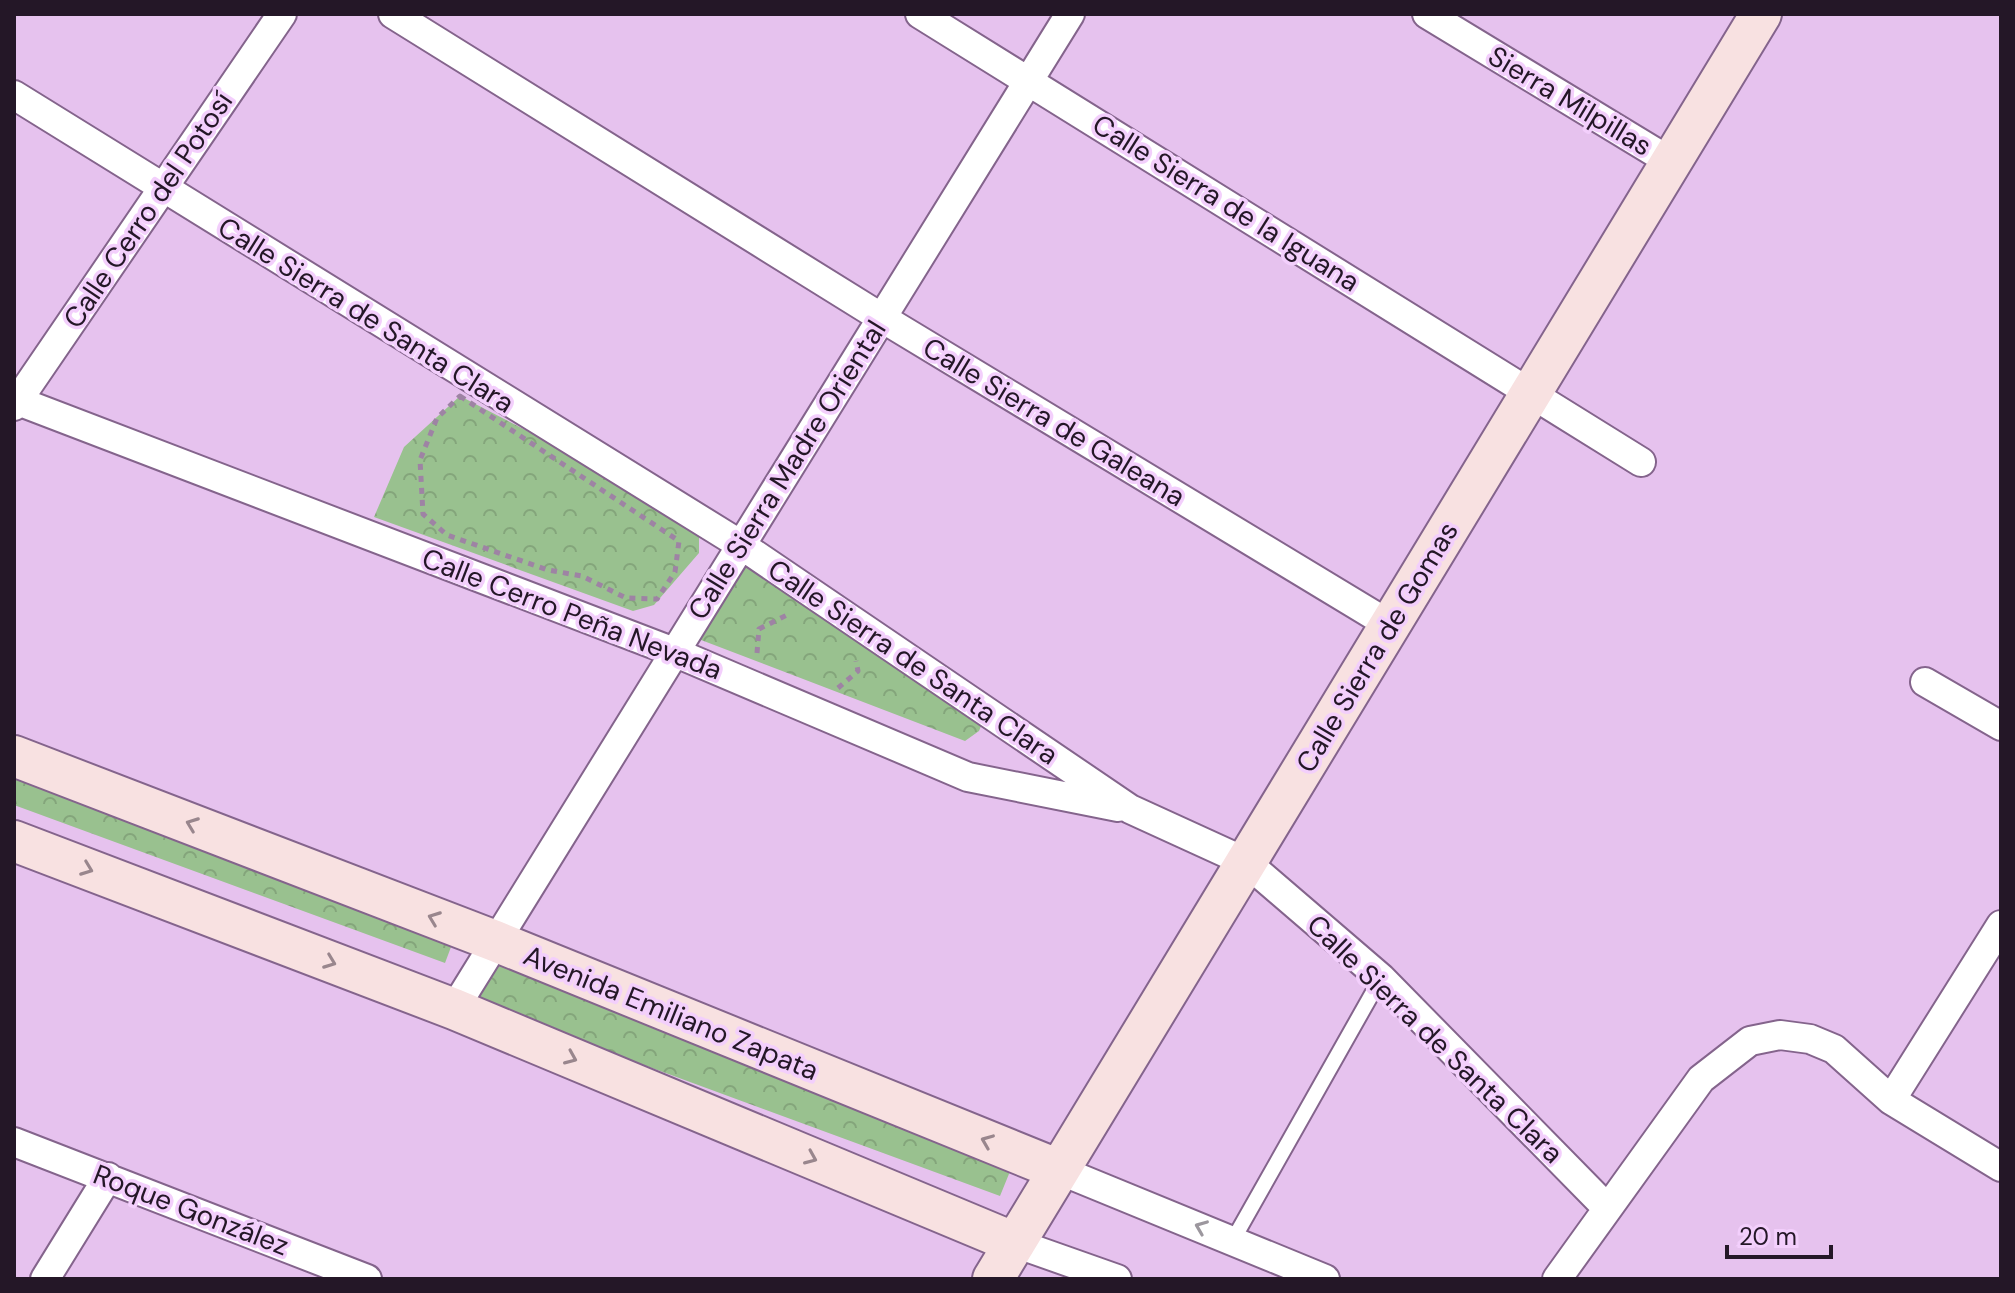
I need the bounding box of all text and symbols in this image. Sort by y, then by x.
street label: Sierra Milpillas [1481,38,1659,164]
street label: Calle Cerro del Potosí [55,84,241,335]
street label: Calle Sierra de la Iguana [1086,106,1366,300]
street label: Calle Sierra de Santa Clara [211,209,521,421]
street label: Calle Sierra Madre Oriental [680,313,894,627]
street label: Calle Sierra de Galeana [916,329,1192,515]
street label: Calle Sierra de Gomas [1287,515,1467,779]
street label: Calle Cerro Peña Nevada [417,540,727,688]
street label: Calle Sierra de Santa Clara [761,551,1065,773]
one-way arrow [186,817,200,834]
one-way arrow [79,859,93,876]
street label: Calle Sierra de Santa Clara [1299,907,1571,1171]
one-way arrow [428,911,442,928]
street label: Avenida Emiliano Zapata [518,937,824,1089]
one-way arrow [322,952,336,968]
one-way arrow [563,1048,577,1064]
one-way arrow [981,1134,995,1150]
one-way arrow [803,1148,817,1165]
street label: Roque González [88,1156,294,1264]
scale bar [1727,1209,1831,1259]
one-way arrow [1195,1221,1209,1237]
text: 20 m [1739,1221,1797,1252]

